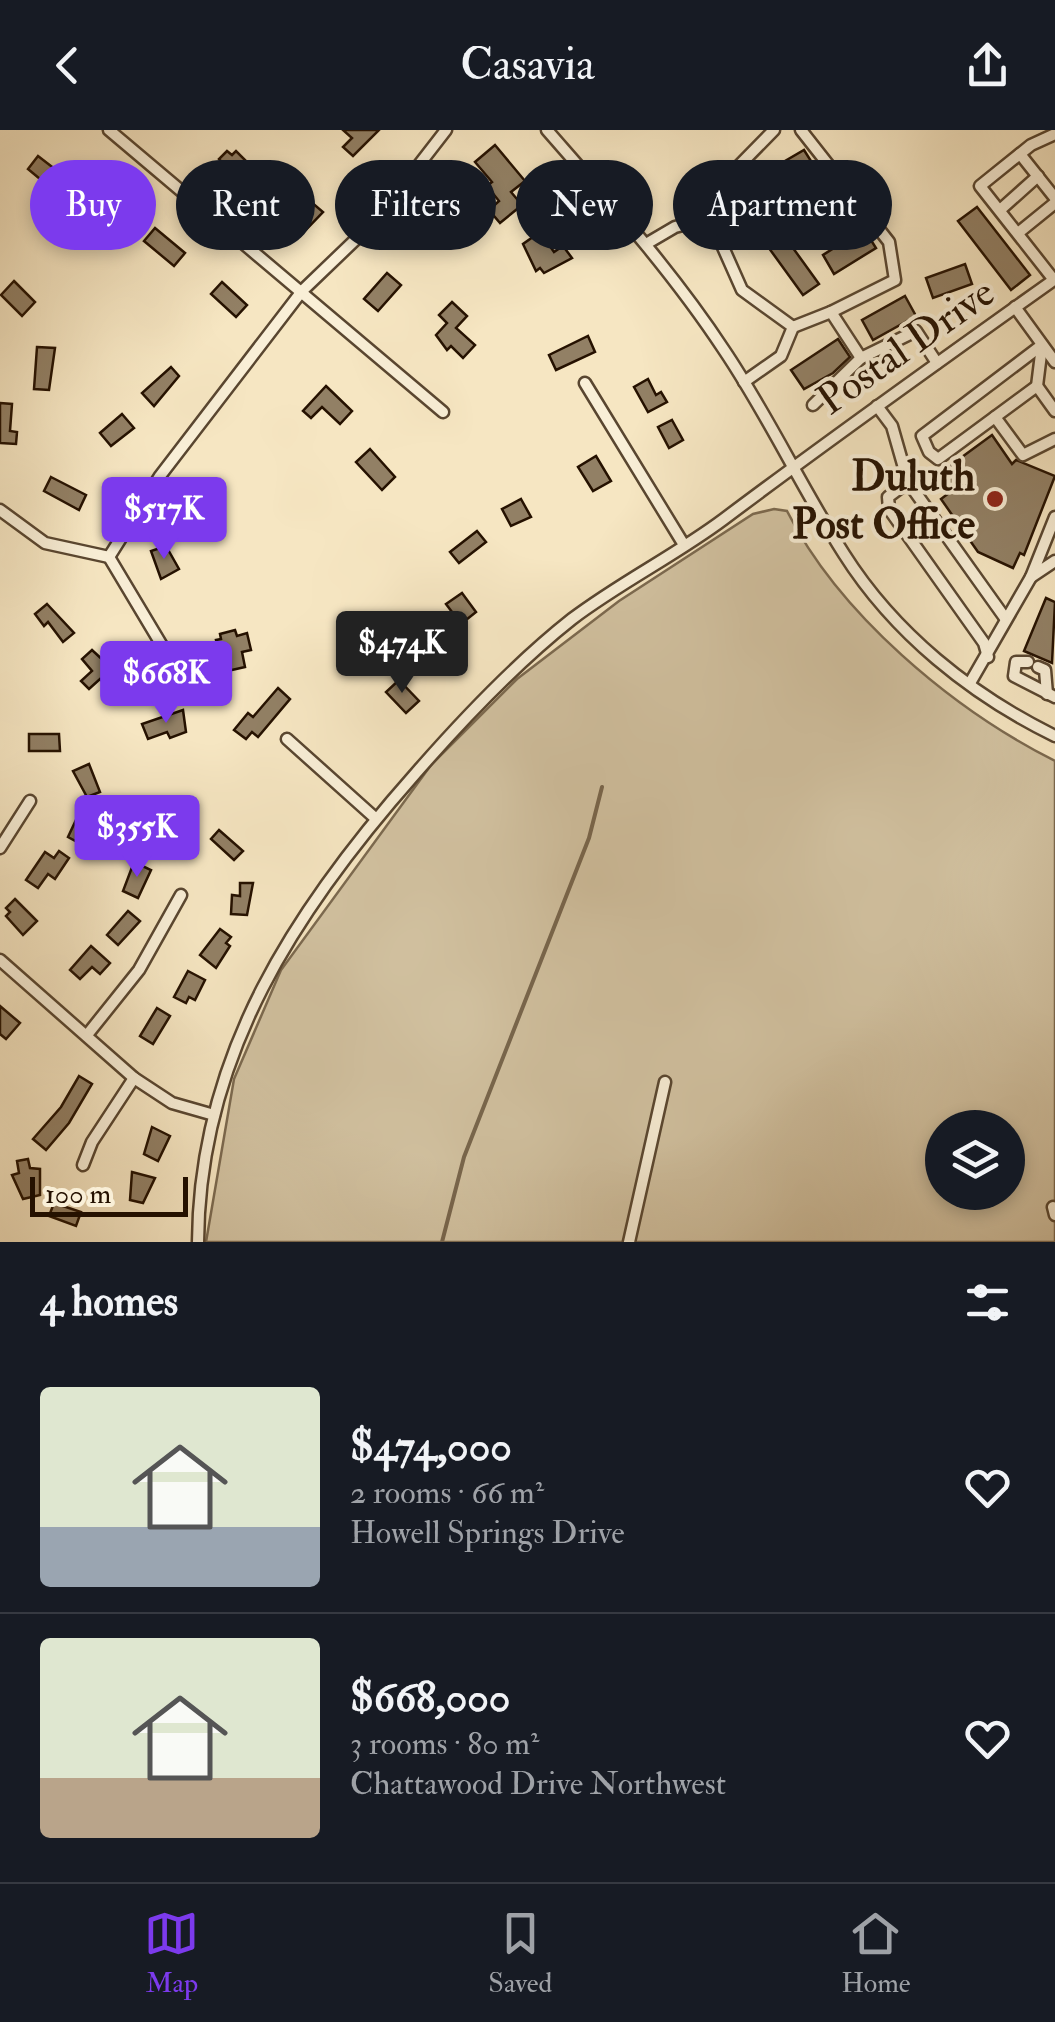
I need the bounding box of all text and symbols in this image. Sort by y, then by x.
text: Casavia [460,37,595,93]
icon: back [40,38,95,93]
icon: share [960,38,1015,93]
chip: Buy [30,160,156,250]
chip: Rent [176,160,315,250]
chip: Filters [335,160,496,250]
chip: New [516,160,653,250]
chip: Apartment [673,160,892,250]
street label: Postal Drive [807,267,1005,427]
place label: Duluth Post Office [792,451,975,551]
pin: $517K [94,477,234,562]
marker: Duluth Post Office [984,488,1006,510]
text: $517K [124,489,204,529]
pin: $474K [332,611,472,696]
text: $474K [358,623,446,663]
pin: $668K [96,641,236,726]
text: $668K [122,653,210,693]
pin: $355K [67,795,207,880]
text: $355K [97,807,177,847]
map controls [925,1110,1025,1210]
button: layers [925,1110,1025,1210]
scale bar [30,1172,188,1216]
text: 100 m [45,1177,111,1212]
icon: filters [960,1275,1015,1330]
text: 4 homes [40,1276,178,1328]
text: $474,000 [350,1421,512,1473]
icon: home [120,1427,240,1547]
icon: heart [960,1460,1015,1515]
text: 2 rooms · 66 m² [350,1473,544,1513]
text: Howell Springs Drive [350,1513,625,1553]
text: $668,000 [350,1672,510,1724]
icon: home [120,1678,240,1798]
icon: heart [960,1711,1015,1766]
text: 3 rooms · 80 m² [350,1724,539,1764]
text: Chattawood Drive Northwest [350,1764,726,1804]
tab: Map [144,1906,199,2001]
tab: Saved [488,1906,552,2001]
tab: Home [841,1906,911,2001]

